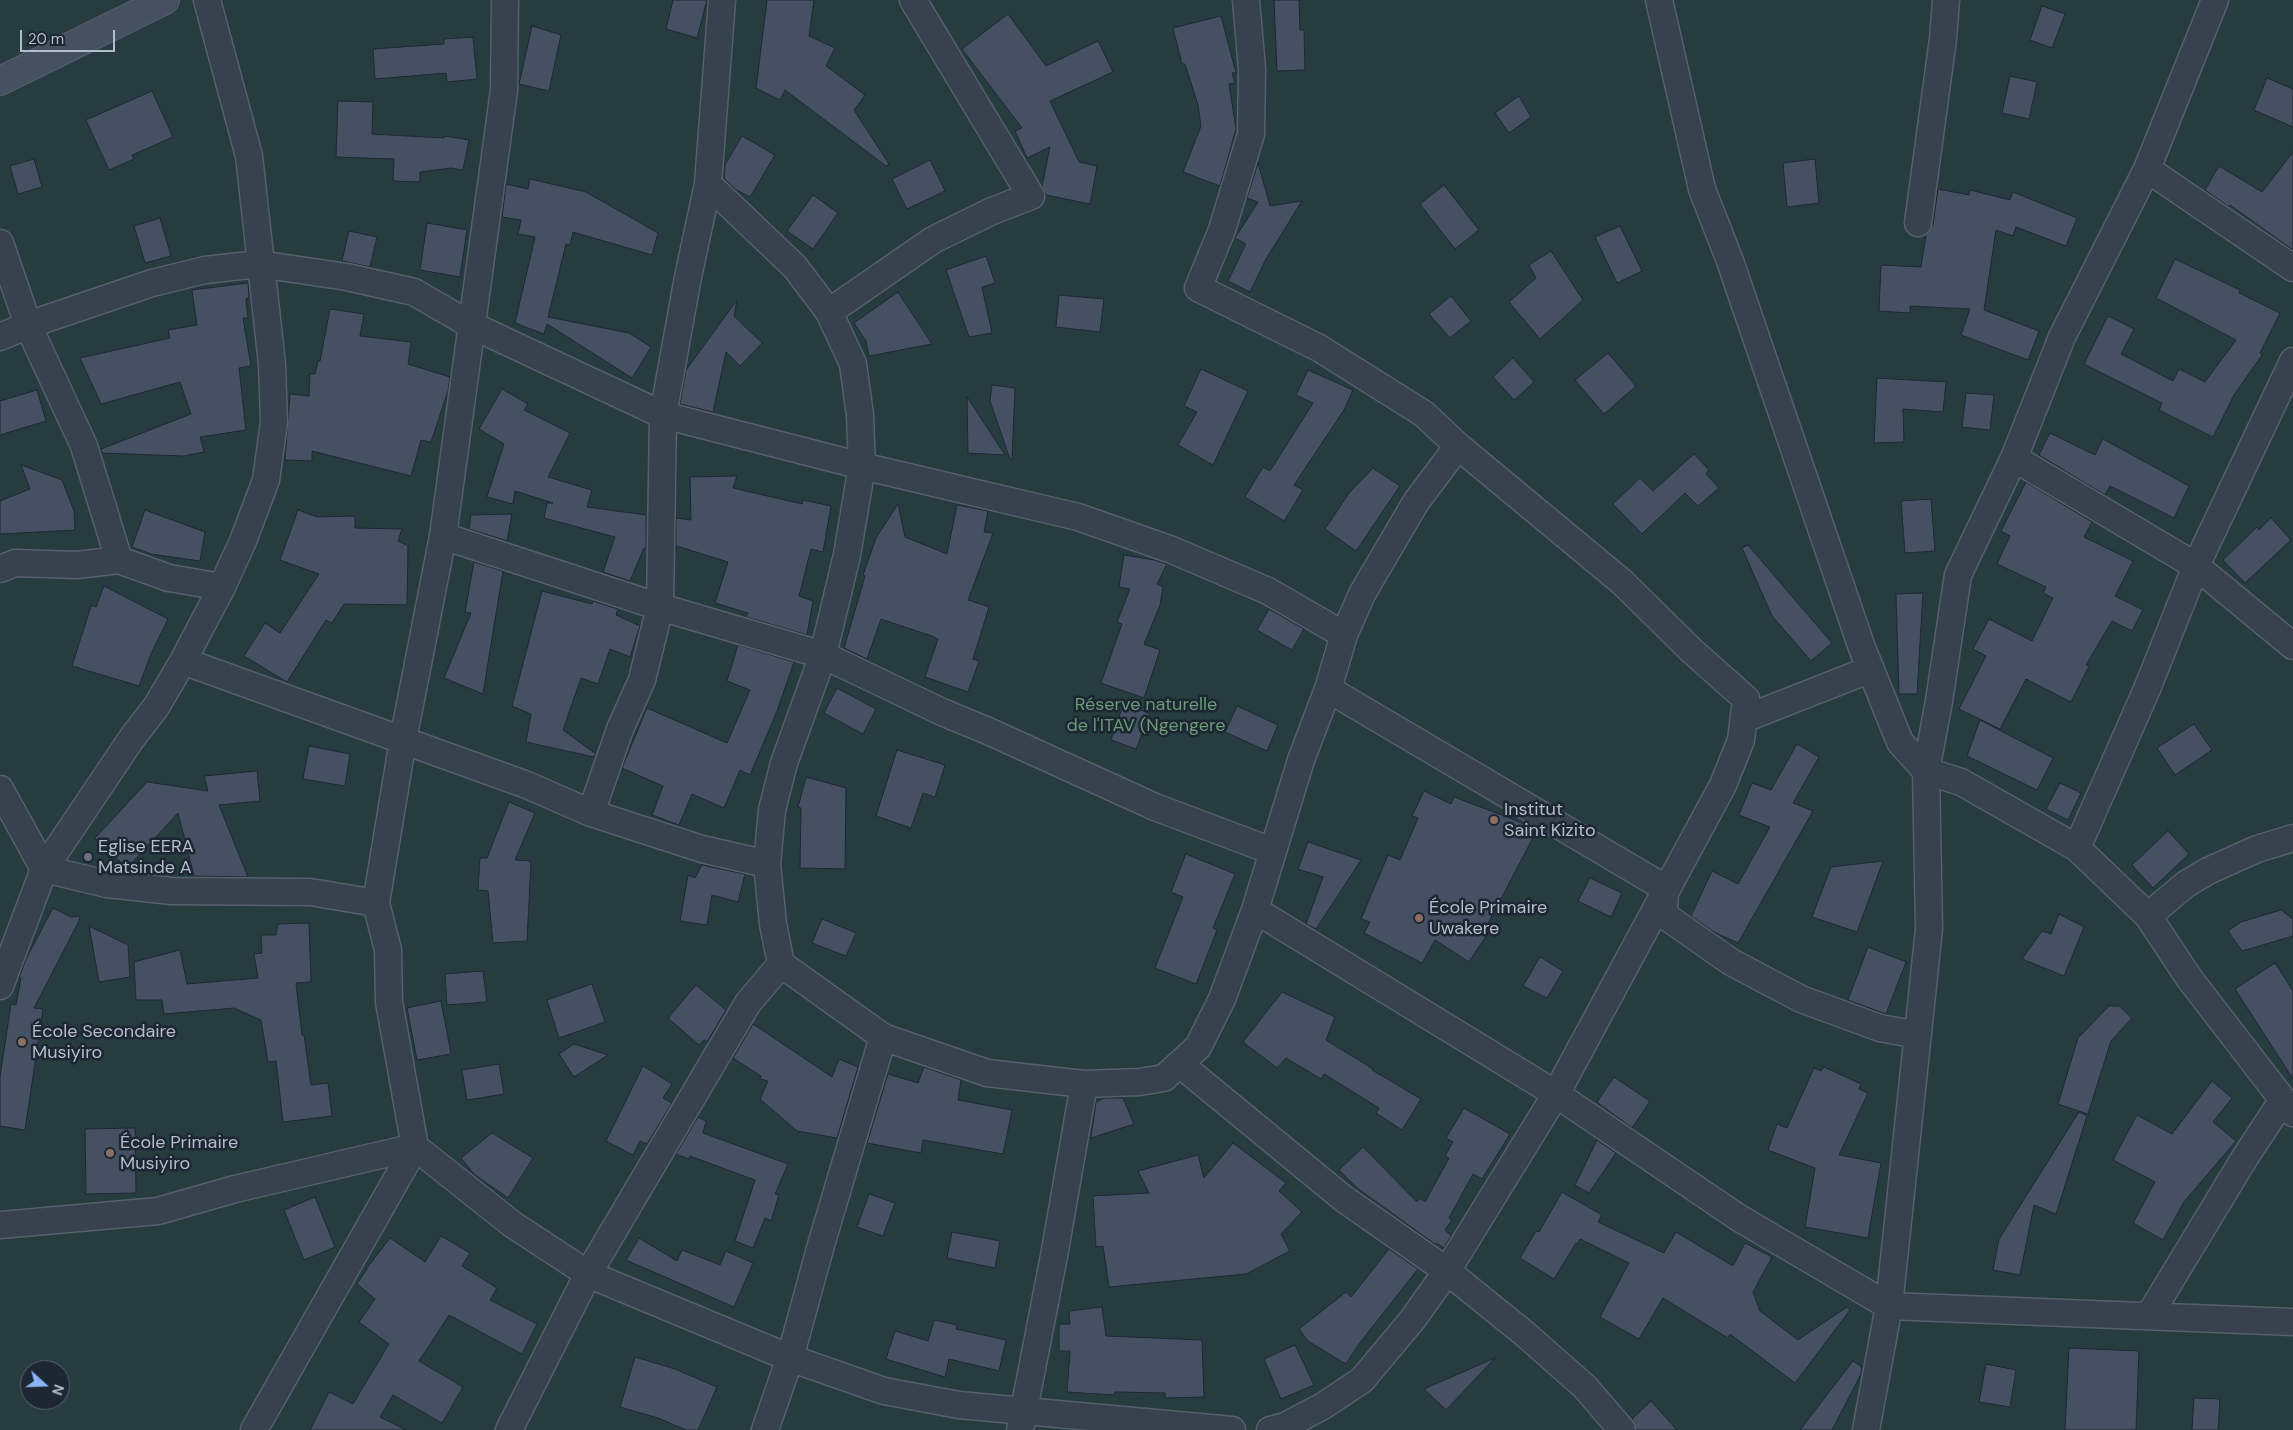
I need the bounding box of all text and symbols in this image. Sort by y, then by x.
scale bar [22,20,118,52]
text: 20 m [28,29,64,49]
park label: Réserve naturelle de l'ITAV (Ngengere [1067,694,1225,736]
place label: Institut Saint Kizito [1504,799,1596,842]
marker: Institut Saint Kizito [1488,814,1500,826]
place label: Eglise EERA Matsinde A [98,836,194,879]
marker: Eglise EERA Matsinde A [82,851,94,863]
place label: École Primaire Uwakere [1429,897,1547,940]
marker: École Primaire Uwakere [1413,912,1425,924]
place label: École Secondaire Musiyiro [32,1021,176,1064]
marker: École Secondaire Musiyiro [16,1036,28,1048]
place label: École Primaire Musiyiro [120,1132,238,1174]
marker: École Primaire Musiyiro [104,1147,116,1159]
north arrow [20,1360,70,1410]
text: N [48,1382,68,1398]

